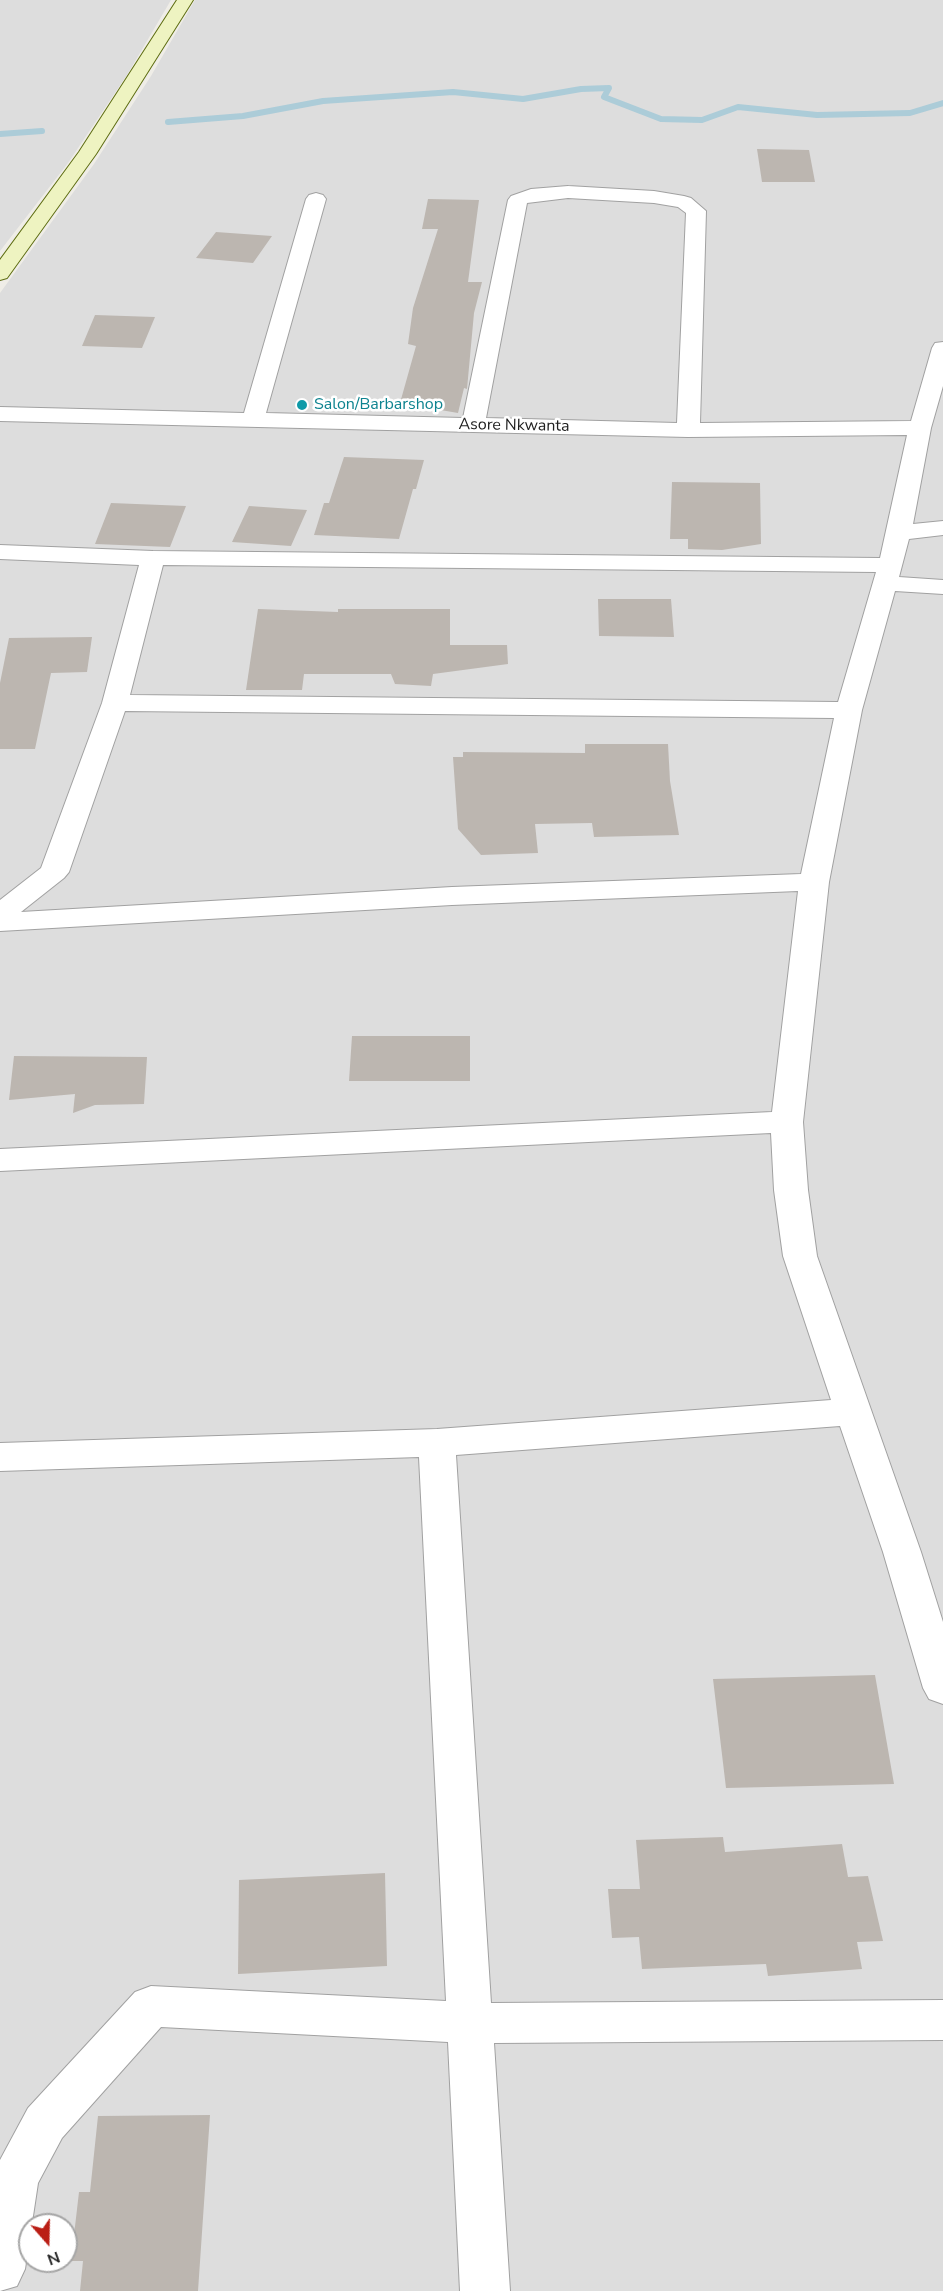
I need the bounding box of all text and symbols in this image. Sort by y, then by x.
place label: Salon/Barbarshop [314,395,443,415]
marker: Salon/Barbarshop [295,398,309,412]
street label: Asore Nkwanta [458,415,570,437]
north arrow [18,2213,78,2273]
text: N [44,2246,63,2270]

